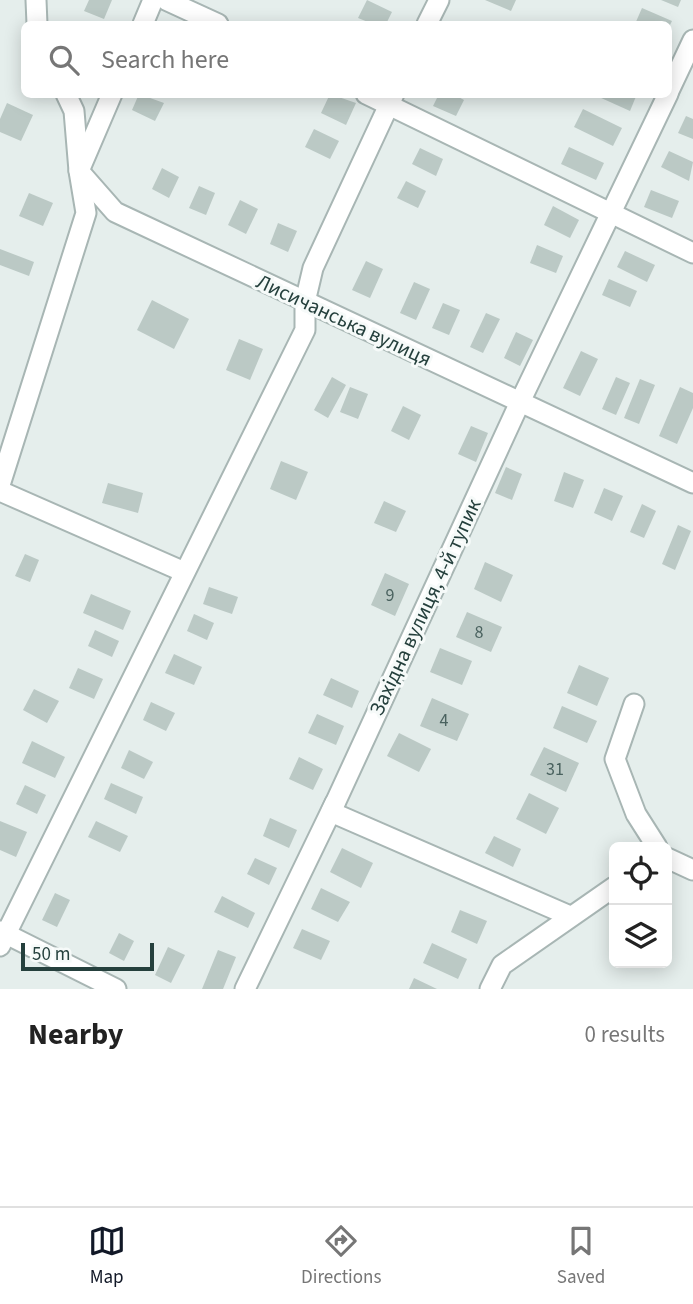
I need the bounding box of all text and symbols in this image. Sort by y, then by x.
search box [21,21,672,98]
icon: search [45,41,83,79]
text: Search here [101,41,229,78]
street label: Лисичанська вулиця [251,266,437,374]
street label: Західна вулиця, 4-й тупик [364,495,486,719]
house number: 9 [386,583,395,608]
house number: 8 [475,620,484,645]
house number: 4 [440,709,448,731]
house number: 31 [546,757,564,782]
map controls [609,842,672,968]
button: locate [609,842,672,905]
button: layers [609,905,672,968]
scale bar [21,940,154,972]
text: 50 m [32,941,70,968]
text: Nearby [28,1013,123,1056]
text: 0 results [585,1018,665,1051]
tab: Map [88,1222,126,1291]
tab: Directions [301,1222,381,1291]
tab: Saved [557,1222,605,1291]

